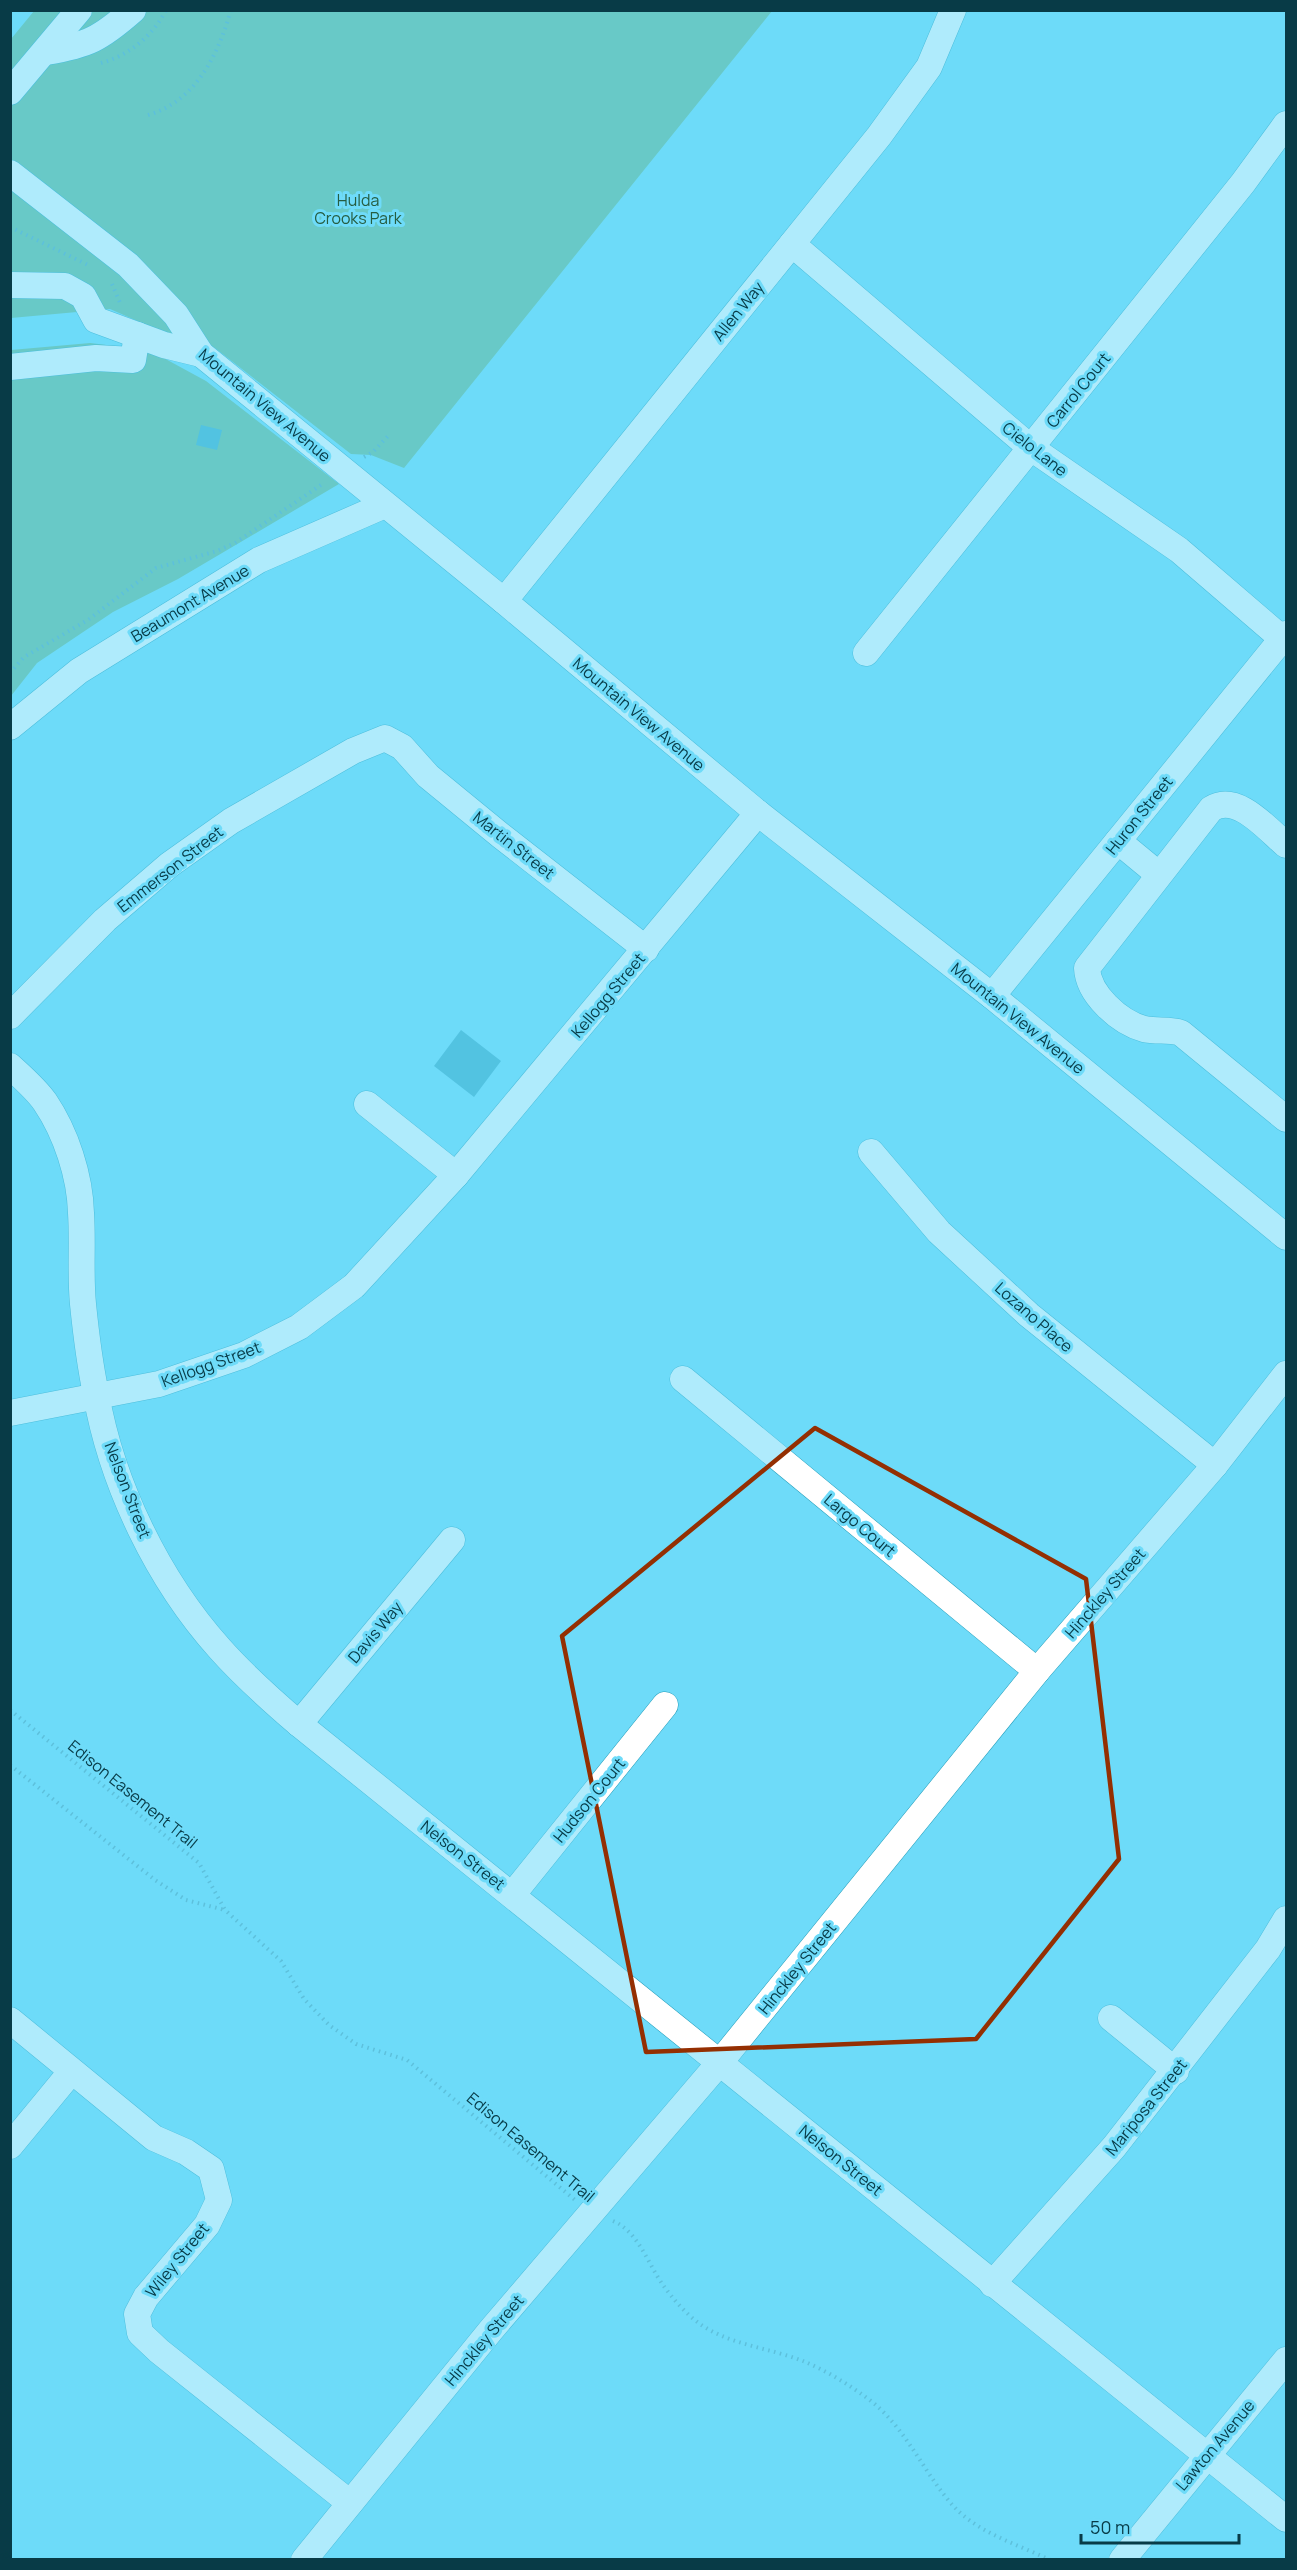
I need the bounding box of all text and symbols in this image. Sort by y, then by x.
park label: Hulda Crooks Park [314,189,403,229]
street label: Allen Way [707,276,769,345]
street label: Mountain View Avenue [194,343,336,467]
street label: Carrol Court [1041,348,1115,432]
street label: Cielo Lane [998,417,1072,481]
street label: Beaumont Avenue [127,559,253,647]
street label: Mountain View Avenue [568,652,710,776]
street label: Huron Street [1100,771,1178,859]
street label: Martin Street [469,806,559,884]
street label: Emmerson Street [113,821,227,917]
street label: Kellogg Street [566,948,650,1042]
street label: Mountain View Avenue [947,957,1089,1079]
street label: Lozano Place [990,1277,1078,1357]
street label: Kellogg Street [158,1336,264,1392]
street label: Nelson Street [100,1439,156,1541]
street label: Largo Court [820,1489,900,1561]
street label: Hinckley Street [1060,1543,1150,1643]
street label: Davis Way [343,1596,408,1667]
street label: Edison Easement Trail [64,1735,202,1853]
street label: Hudson Court [548,1753,630,1847]
street label: Nelson Street [416,1815,510,1895]
street label: Hinckley Street [753,1917,841,2019]
street label: Mariposa Street [1100,2054,1192,2160]
street label: Edison Easement Trail [462,2087,600,2207]
street label: Nelson Street [795,2119,887,2201]
street label: Wiley Street [140,2218,214,2302]
street label: Hinckley Street [439,2290,529,2390]
street label: Lawton Avenue [1171,2395,1259,2495]
scale bar [1081,2507,1238,2545]
text: 50 m [1090,2515,1130,2539]

